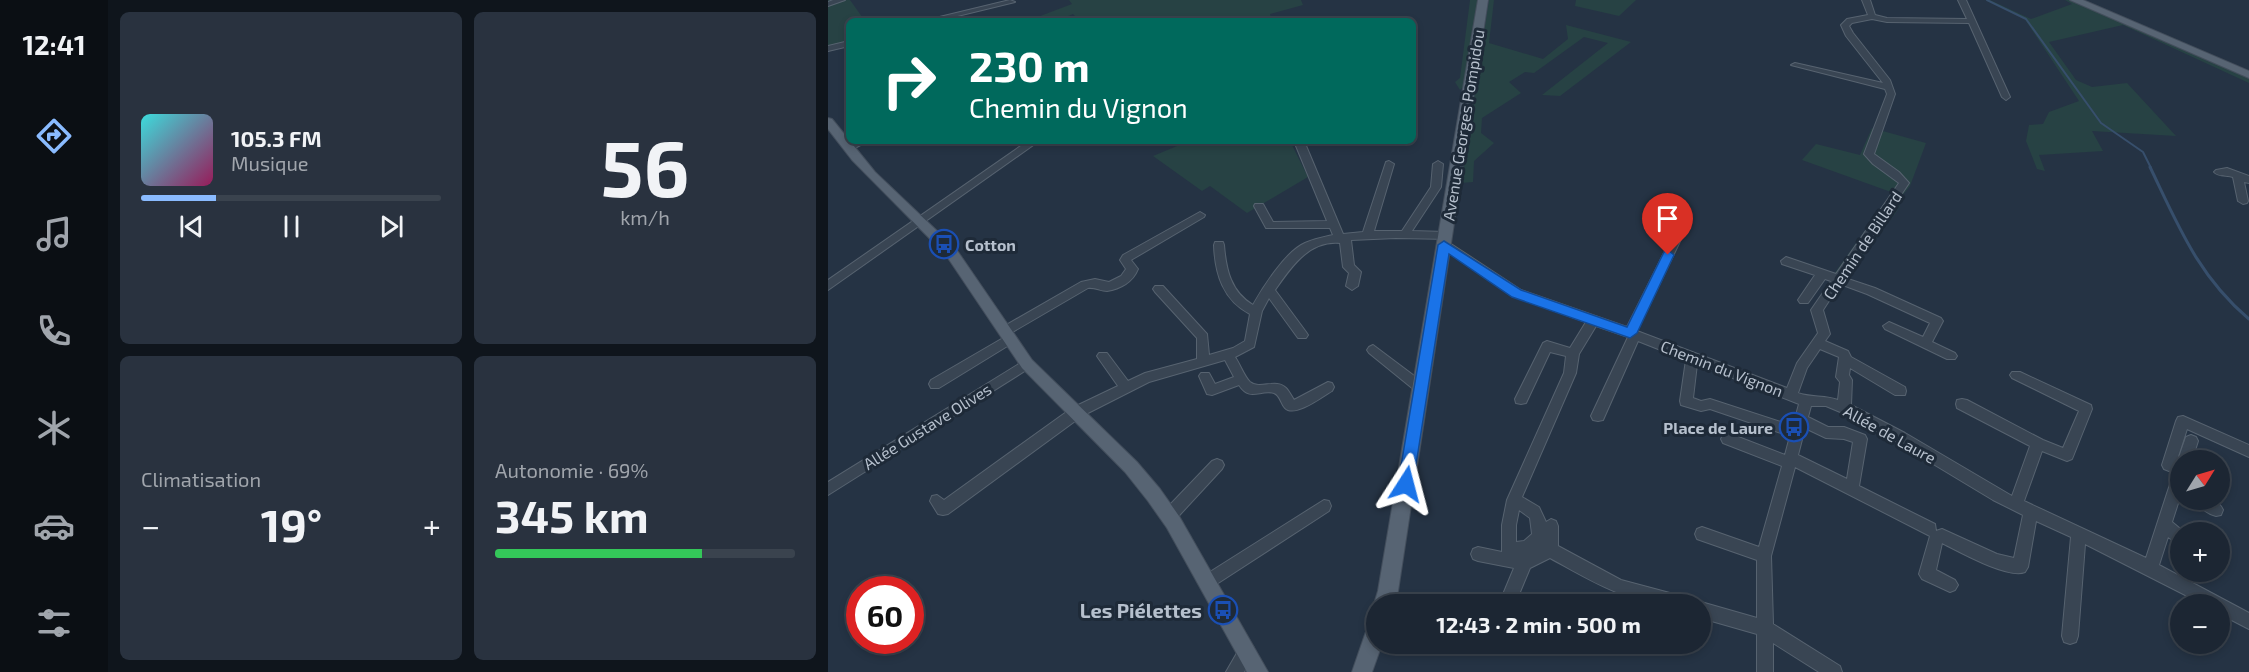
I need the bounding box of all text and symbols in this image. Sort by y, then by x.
text: 12:41 [22,28,86,60]
street label: Avenue Georges Pompidou [1438,28,1488,222]
text: 230 m [969,40,1090,90]
icon: right [870,42,948,120]
text: Chemin du Vignon [969,91,1188,123]
icon: directions [33,115,75,157]
text: 56 [600,119,690,213]
text: 105.3 FM [231,125,322,151]
text: Musique [231,151,309,175]
street label: Chemin de Billard [1819,187,1905,303]
pin [1642,193,1693,255]
icon: arrive [1651,202,1684,235]
text: km/h [620,205,670,229]
icon: previous [175,210,208,243]
icon: pause [275,210,308,243]
icon: next [375,210,408,243]
icon: music [33,213,75,255]
bus stop icon: Cotton [928,228,960,260]
place label: Cotton [965,235,1016,254]
icon: phone [33,310,75,352]
street label: Chemin du Vignon [1658,336,1786,400]
street label: Allée Gustave Olives [859,379,995,473]
street label: Allée de Laure [1841,401,1939,467]
icon: climate [33,407,75,449]
bus stop icon: Place de Laure [1778,411,1810,443]
place label: Place de Laure [1663,418,1773,437]
north arrow [2170,450,2230,510]
map controls [2170,450,2230,654]
position arrow [1374,452,1438,516]
text: Autonomie · 69% [495,458,648,482]
text: Climatisation [141,467,261,491]
text: 345 km [495,488,649,542]
text: 19° [261,497,322,551]
icon: car [33,505,75,547]
text: − [141,505,160,545]
text: + [423,505,441,545]
button: + [2170,522,2230,582]
speed limit sign: 60 [846,576,924,654]
bus stop icon: Les Piélettes [1207,594,1239,626]
button: − [2170,594,2230,654]
place label: Les Piélettes [1080,598,1202,622]
icon: filters [33,602,75,644]
text: 12:43 · 2 min · 500 m [1436,611,1641,637]

